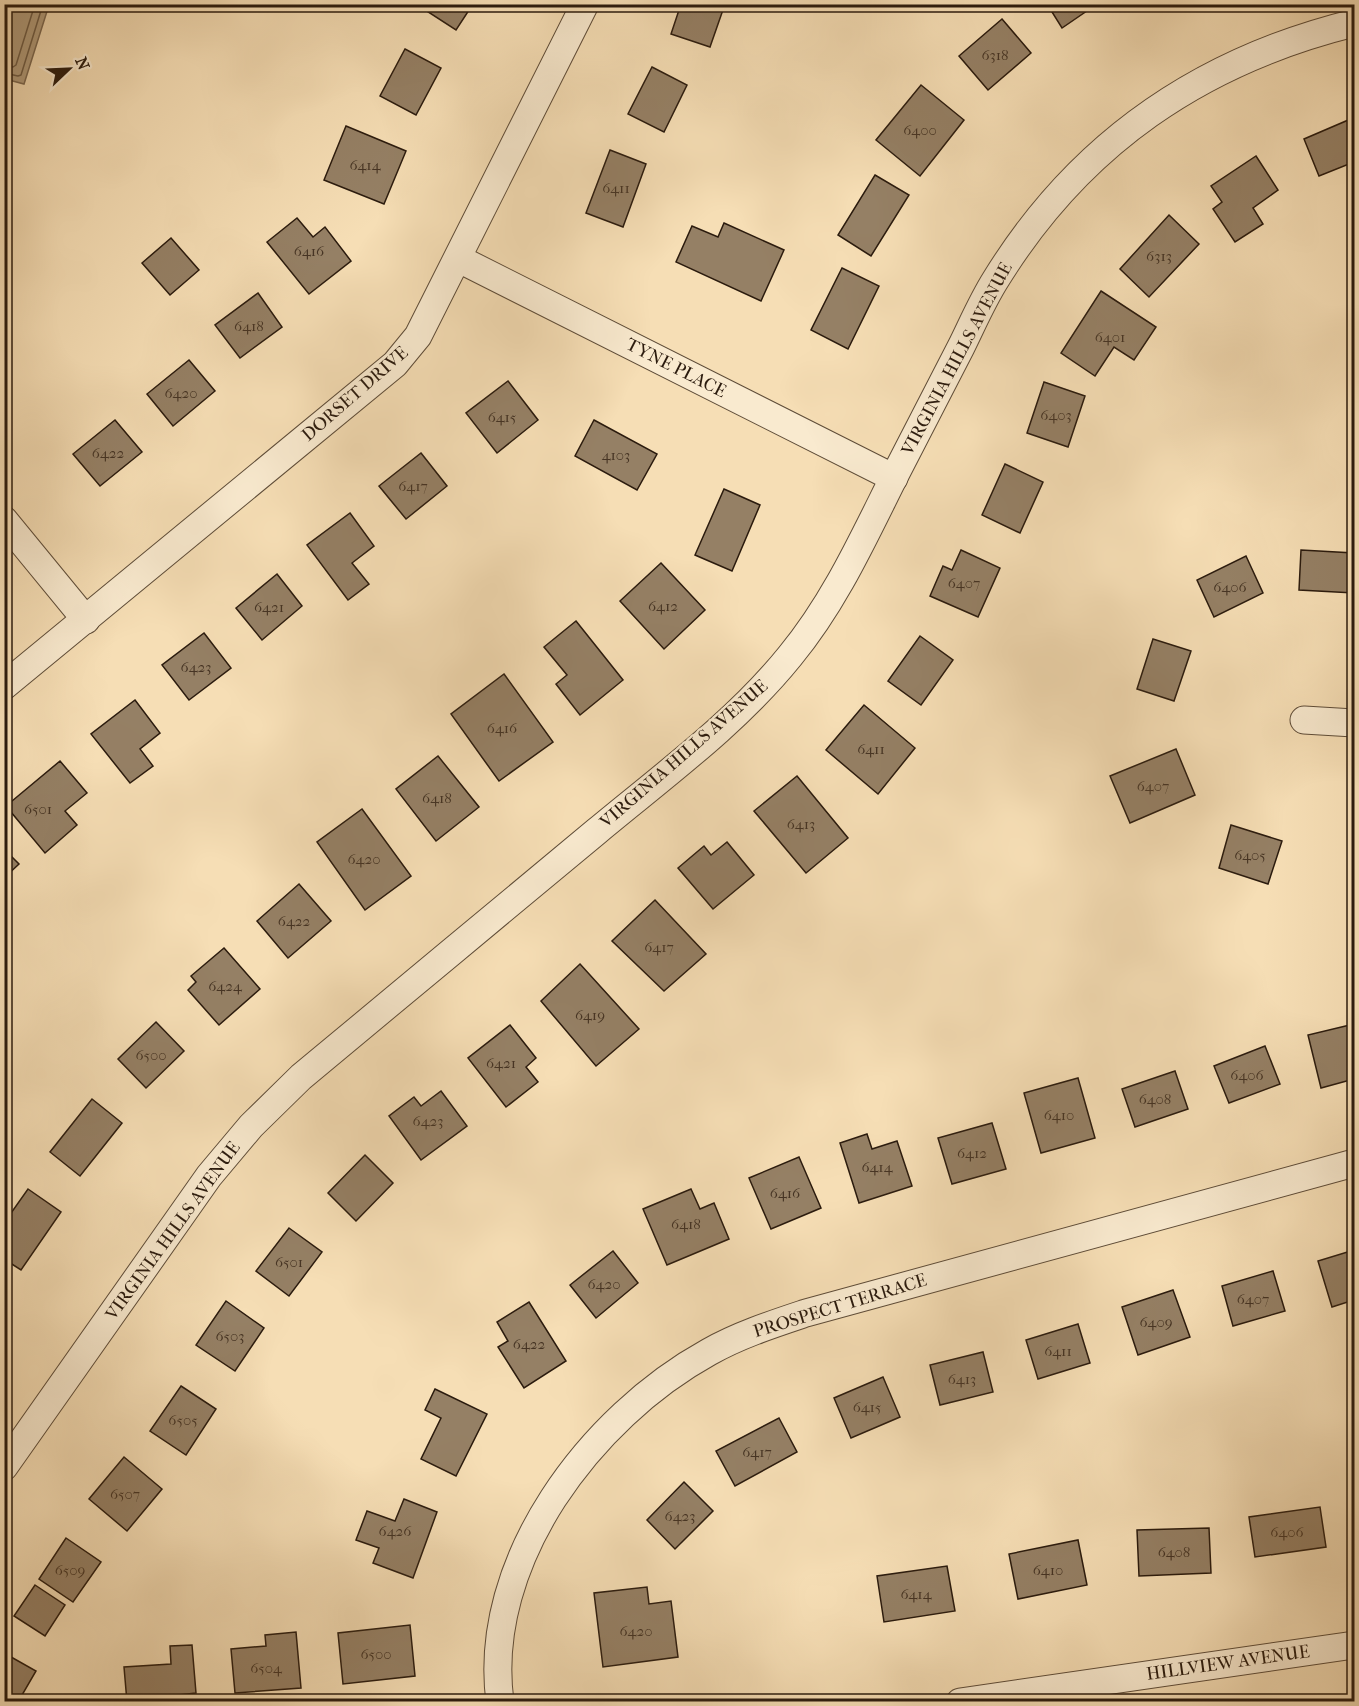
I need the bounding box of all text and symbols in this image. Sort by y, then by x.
north arrow [39,39,99,99]
house number: 6318 [981,46,1009,64]
text: N [71,54,94,73]
house number: 6400 [903,121,937,139]
house number: 6414 [349,156,382,174]
house number: 6411 [602,179,630,197]
house number: 6416 [294,242,325,260]
house number: 6313 [1146,247,1172,265]
street label: VIRGINIA HILLS AVENUE [897,259,1017,460]
house number: 6418 [234,317,264,335]
house number: 6401 [1095,328,1125,346]
street label: TYNE PLACE [622,334,730,402]
street label: DORSET DRIVE [298,342,412,446]
house number: 6420 [165,384,197,402]
house number: 6403 [1040,406,1072,424]
house number: 6415 [488,408,516,426]
house number: 6422 [92,444,124,462]
house number: 4103 [602,446,630,464]
house number: 6417 [398,477,428,495]
house number: 6407 [948,574,980,592]
house number: 6406 [1213,578,1248,596]
house number: 6412 [648,597,678,615]
house number: 6421 [254,598,284,616]
house number: 6423 [181,658,211,676]
street label: VIRGINIA HILLS AVENUE [595,675,772,833]
house number: 6416 [487,719,518,737]
house number: 6411 [857,740,885,758]
house number: 6407 [1137,777,1169,795]
house number: 6418 [422,789,452,807]
house number: 6501 [24,800,52,818]
house number: 6413 [787,815,815,833]
house number: 6405 [1234,846,1266,864]
house number: 6420 [348,850,380,868]
house number: 6422 [278,912,310,930]
house number: 6417 [644,938,674,956]
house number: 6424 [208,977,243,995]
house number: 6419 [575,1006,605,1024]
house number: 6500 [135,1046,167,1064]
house number: 6421 [486,1054,516,1072]
house number: 6406 [1230,1066,1265,1084]
house number: 6408 [1139,1090,1171,1108]
house number: 6410 [1044,1106,1074,1124]
house number: 6423 [413,1112,443,1130]
street label: VIRGINIA HILLS AVENUE [101,1138,245,1325]
house number: 6412 [957,1144,987,1162]
house number: 6414 [861,1158,894,1176]
house number: 6416 [770,1184,801,1202]
house number: 6418 [671,1215,701,1233]
house number: 6501 [275,1253,303,1271]
street label: PROSPECT TERRACE [751,1270,929,1342]
house number: 6420 [588,1275,620,1293]
house number: 6407 [1237,1290,1269,1308]
house number: 6409 [1139,1313,1173,1331]
house number: 6503 [216,1327,244,1345]
house number: 6422 [513,1335,545,1353]
house number: 6411 [1044,1342,1072,1360]
house number: 6413 [948,1370,976,1388]
house number: 6415 [853,1398,881,1416]
house number: 6505 [168,1411,198,1429]
house number: 6417 [742,1443,772,1461]
house number: 6507 [110,1485,140,1503]
house number: 6423 [665,1507,695,1525]
house number: 6426 [379,1522,412,1540]
house number: 6406 [1270,1523,1305,1541]
house number: 6408 [1158,1543,1190,1561]
house number: 6509 [55,1561,85,1579]
house number: 6410 [1033,1561,1063,1579]
house number: 6414 [900,1585,933,1603]
house number: 6420 [620,1622,652,1640]
street label: HILLVIEW AVENUE [1145,1641,1311,1685]
house number: 6500 [360,1645,392,1663]
house number: 6504 [250,1659,283,1677]

